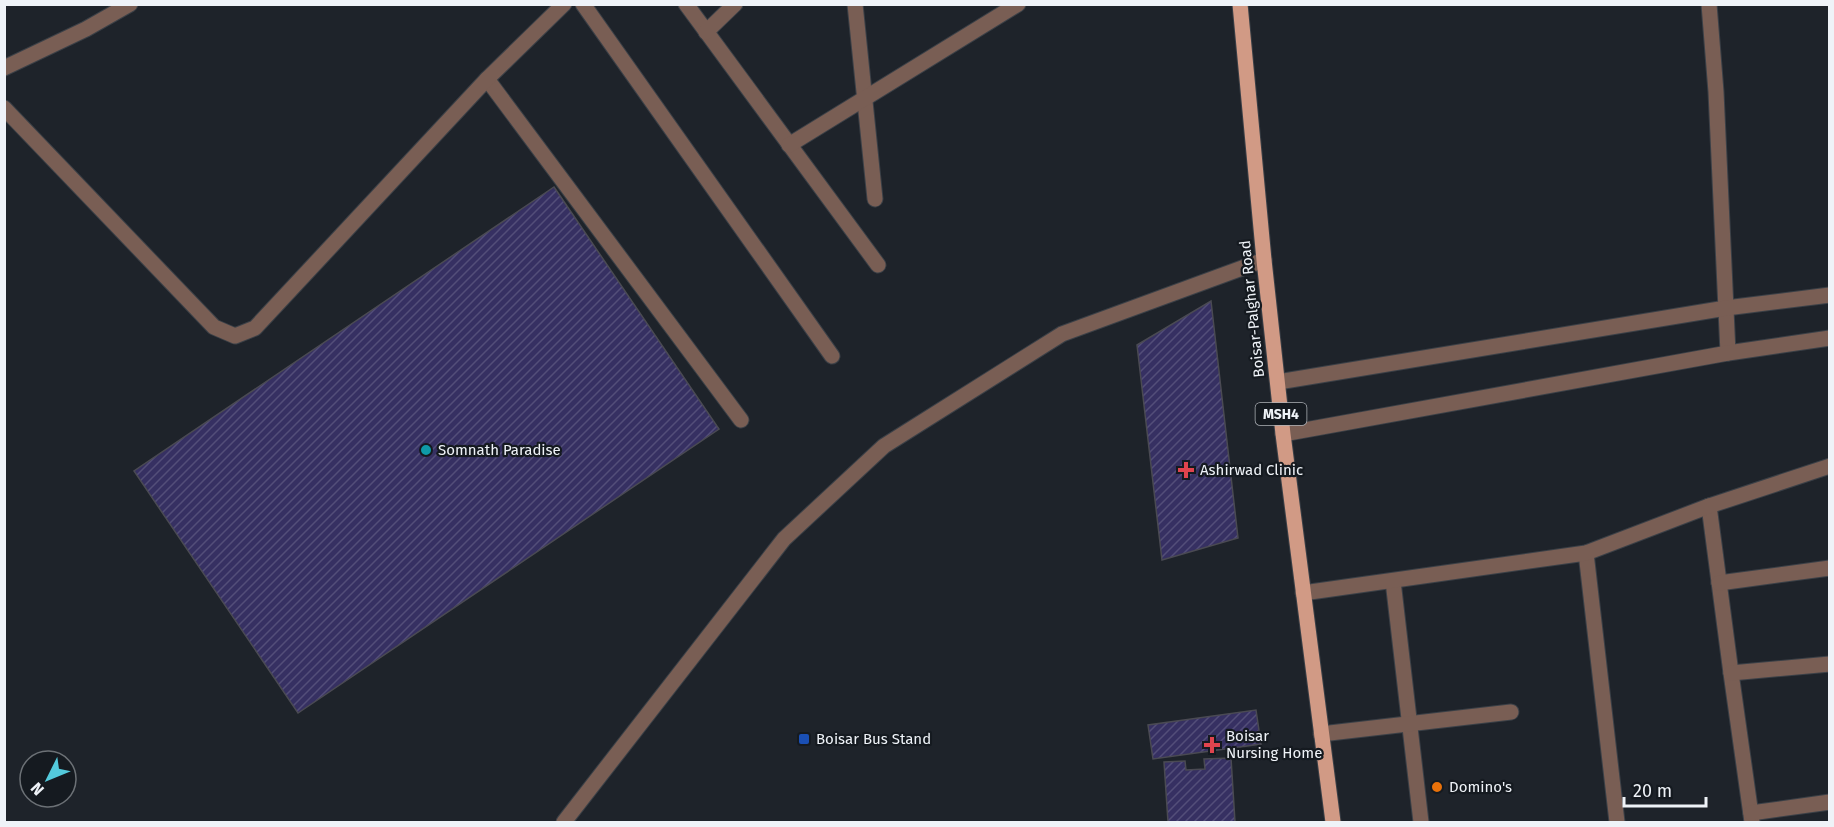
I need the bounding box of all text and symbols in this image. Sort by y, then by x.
street label: Boisar-Palghar Road [1236,239,1268,379]
road number: MSH4 [1256,403,1306,425]
place label: Somnath Paradise [438,441,561,459]
marker: Somnath Paradise [419,443,433,457]
marker: Ashirwad Clinic [1177,461,1195,479]
place label: Ashirwad Clinic [1200,461,1303,479]
place label: Boisar Nursing Home [1226,727,1322,762]
place label: Boisar Bus Stand [816,730,931,748]
marker: Boisar Bus Stand [797,732,811,746]
marker: Boisar Nursing Home [1203,736,1221,754]
north arrow [18,749,78,809]
scale bar [1624,770,1706,808]
place label: Domino's [1449,778,1512,796]
text: N [27,779,48,799]
marker: Domino's [1430,780,1444,794]
text: 20 m [1633,780,1672,802]

